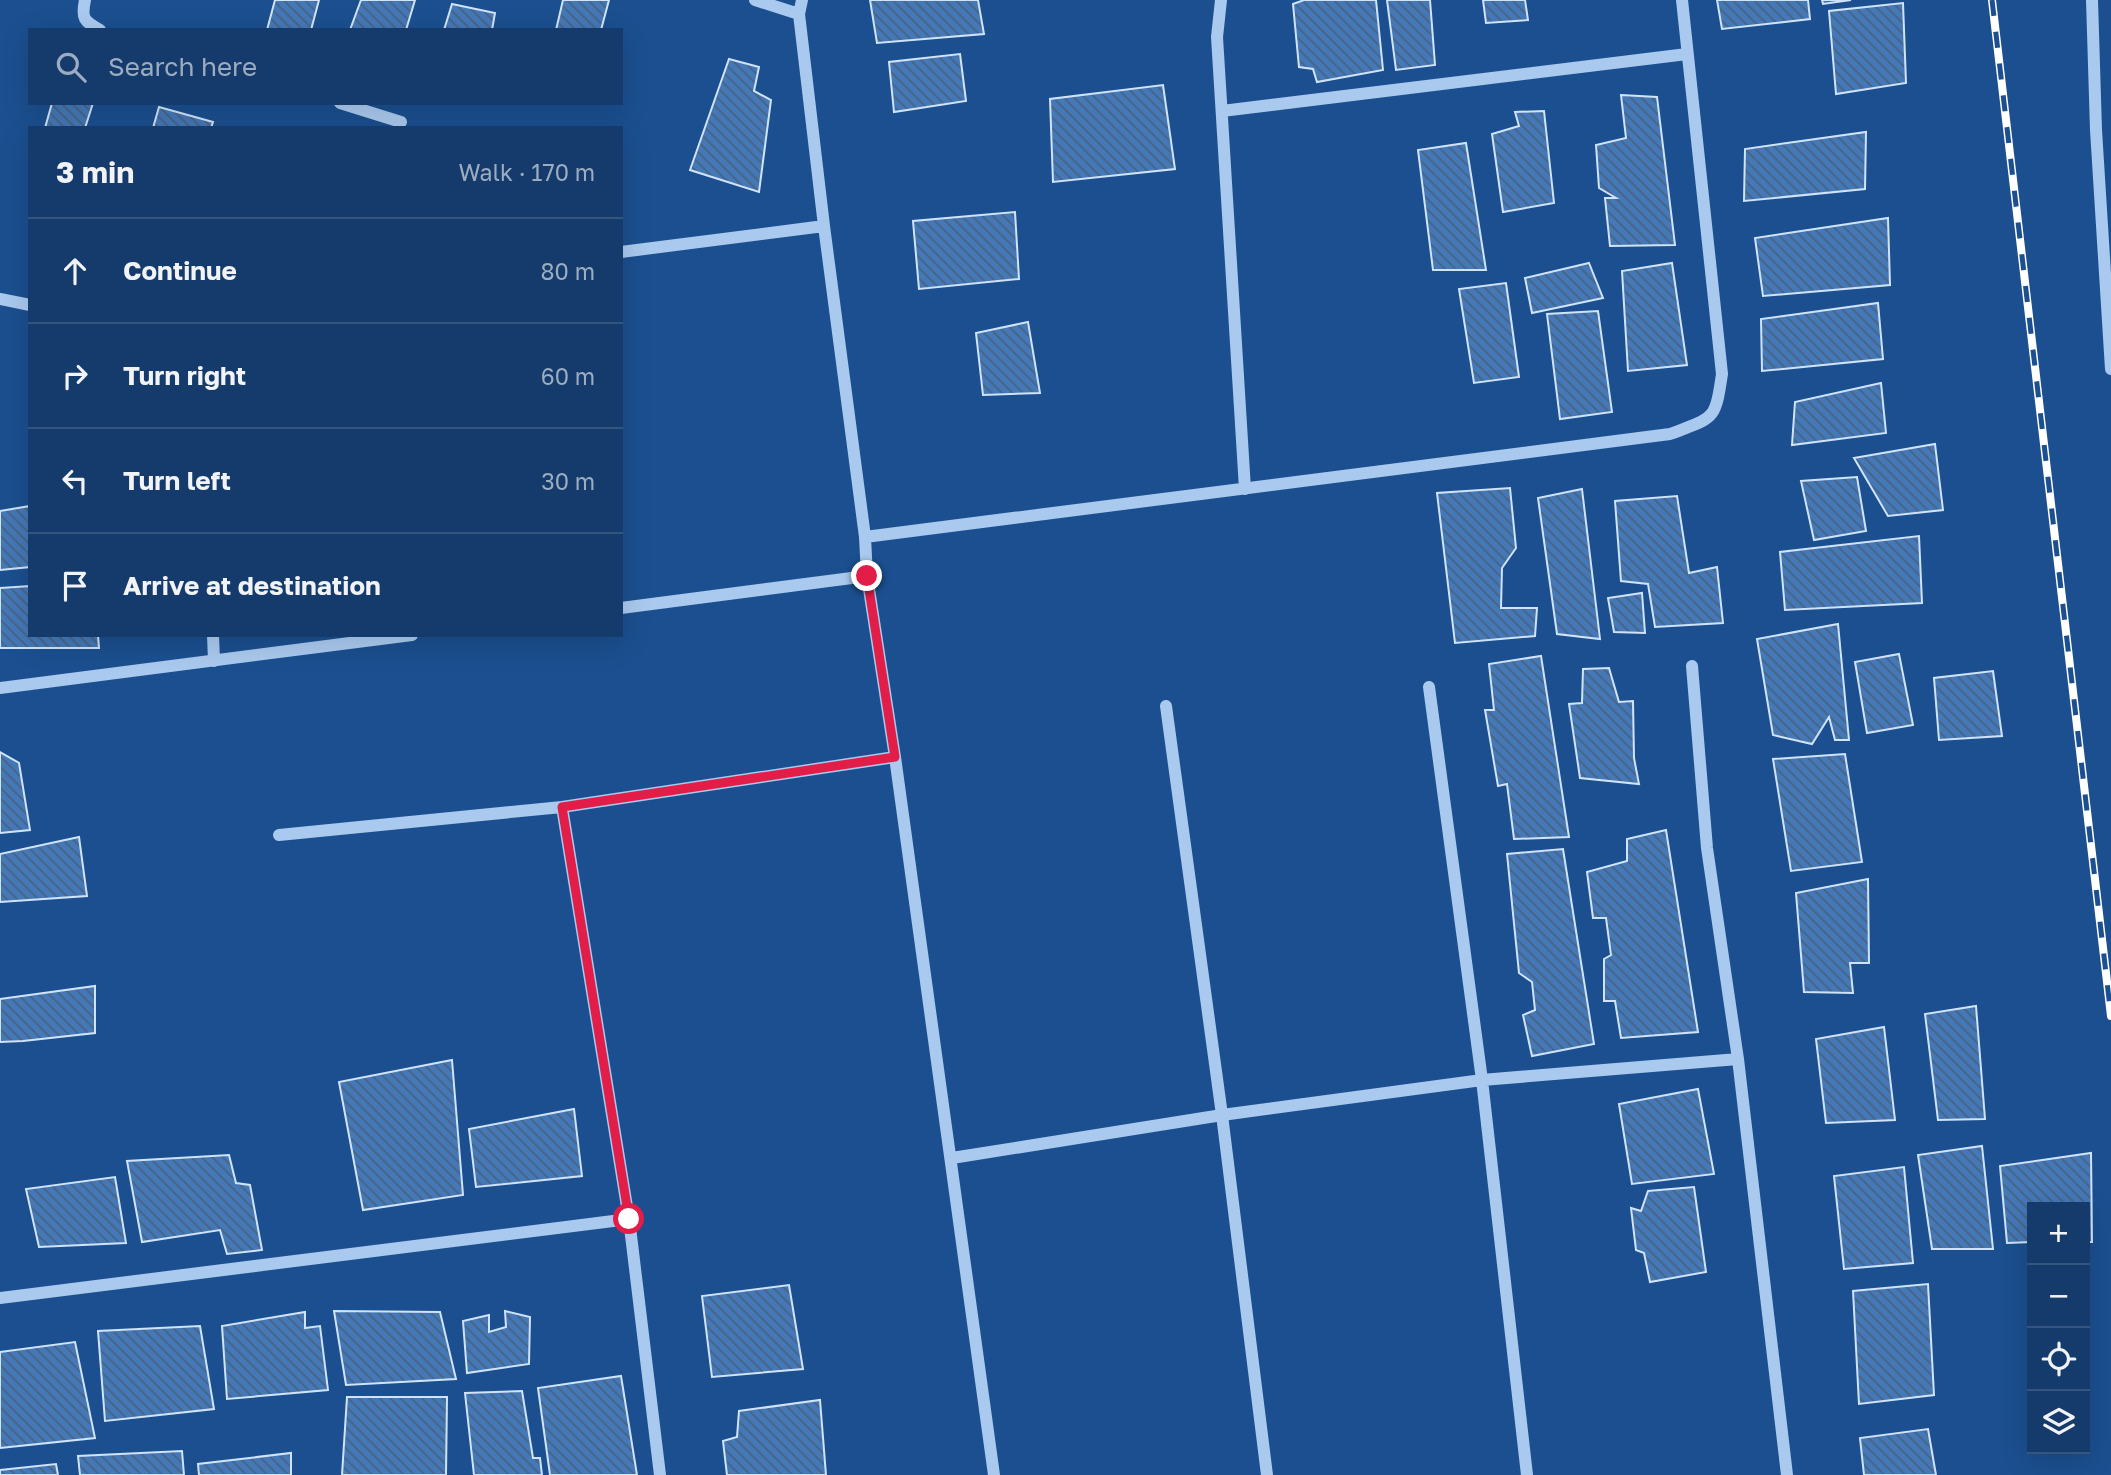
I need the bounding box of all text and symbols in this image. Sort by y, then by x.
search box [28,28,623,105]
icon: search [52,48,90,86]
text: Search here [108,51,257,82]
text: 3 min [56,154,134,190]
text: Walk · 170 m [458,158,595,186]
icon: ahead [56,252,94,290]
text: Continue [123,255,237,286]
text: 80 m [541,257,595,285]
icon: right [56,357,94,395]
text: Turn right [123,360,246,391]
text: 60 m [541,362,595,390]
icon: left [56,462,94,500]
text: Turn left [123,465,231,496]
text: 30 m [541,467,595,495]
route end [851,560,882,591]
icon: arrive [56,567,94,605]
text: Arrive at destination [123,570,381,601]
map controls [2027,1202,2090,1454]
button: + [2027,1202,2090,1265]
route start [613,1203,644,1234]
button: − [2027,1265,2090,1328]
button: locate [2027,1328,2090,1391]
button: layers [2027,1391,2090,1454]

